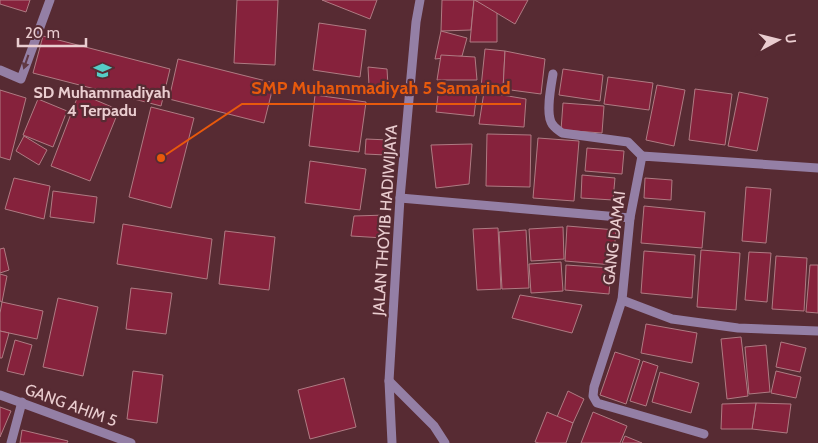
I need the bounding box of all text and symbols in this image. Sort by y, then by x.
scale bar [18,15,85,47]
north arrow [753,15,803,65]
text: 20 m [25,24,60,42]
text: U [781,32,800,45]
one-way arrow [22,54,30,69]
school or university icon: SD Muhammadiyah 4 Terpadu [92,61,112,81]
callout: SMP Muhammadiyah 5 Samarind [242,71,521,104]
text: SMP Muhammadiyah 5 Samarind [251,77,511,99]
place label: SD Muhammadiyah 4 Terpadu [33,83,171,120]
street label: JALAN THOYIB HADIWIJAYA [369,124,401,317]
street label: GANG DAMAI [599,190,629,286]
street label: GANG AHIM 5 [22,380,120,430]

